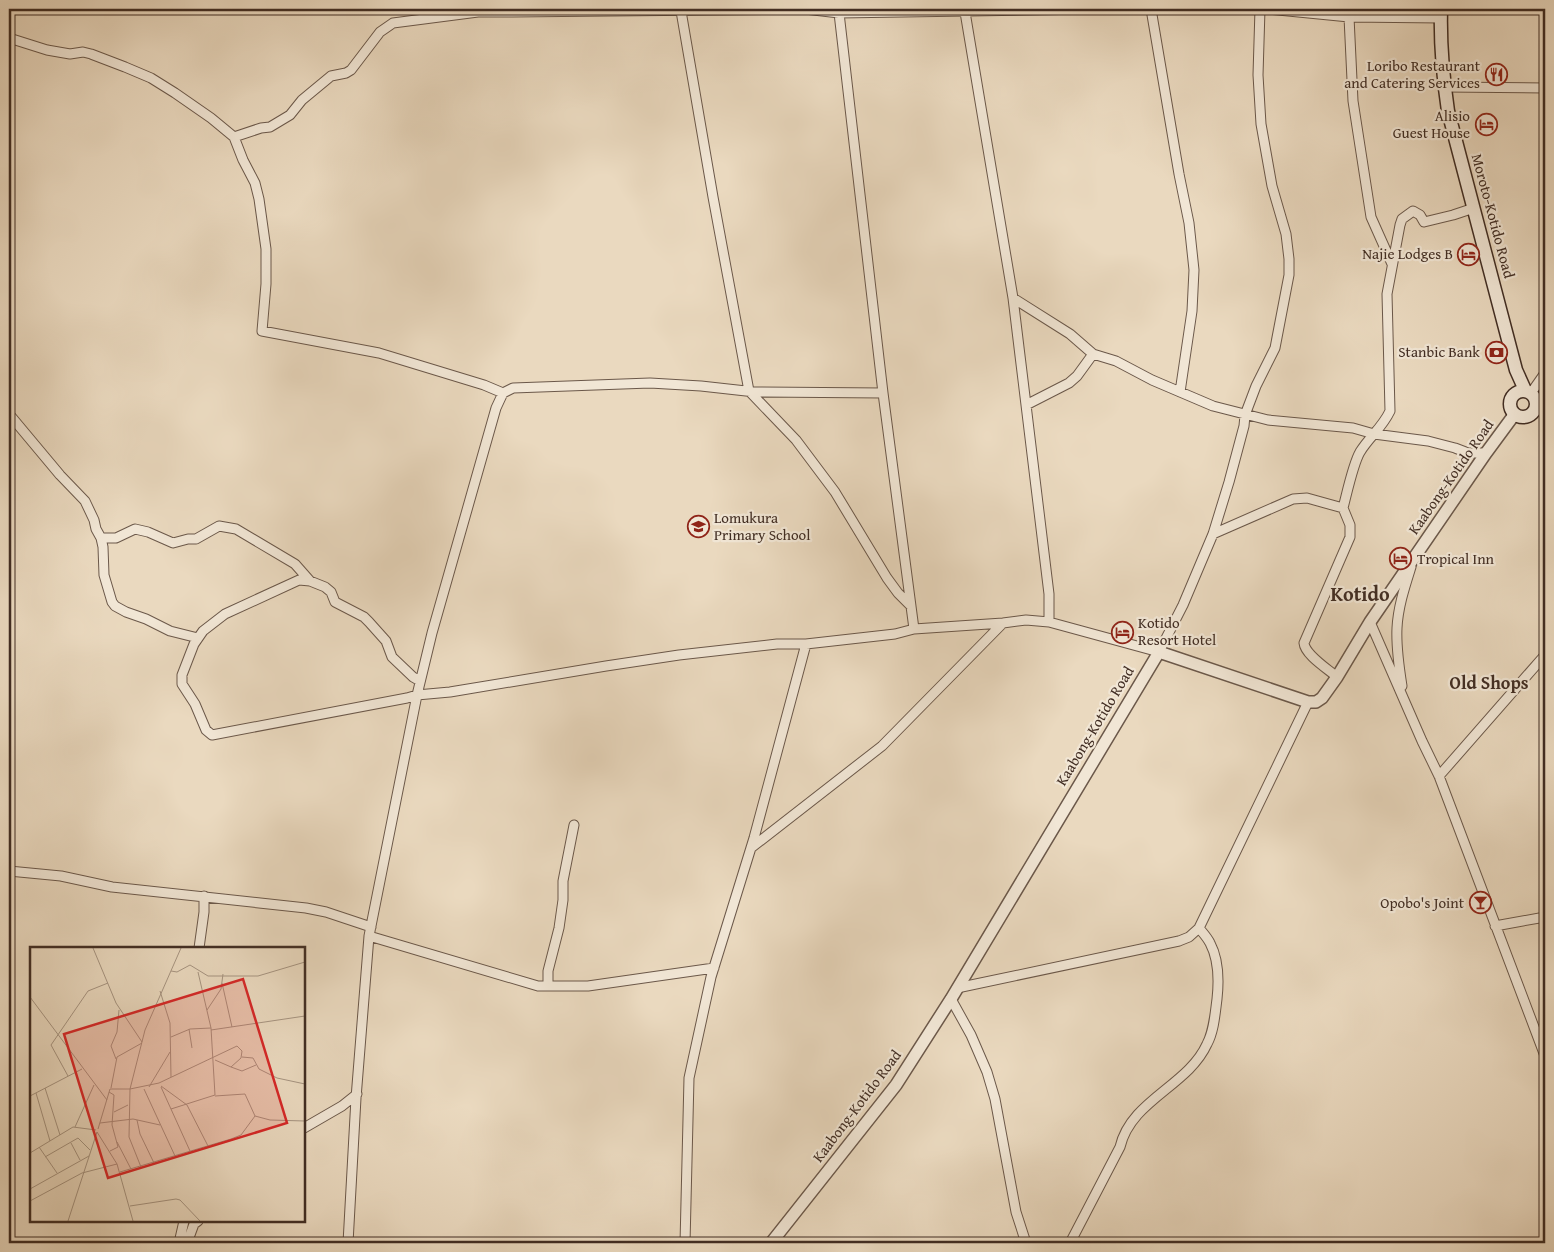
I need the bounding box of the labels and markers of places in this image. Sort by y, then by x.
place label: Loribo Restaurant and Catering Services [1344,55,1481,93]
restaurant icon: Loribo Restaurant and Catering Services [1484,63,1508,87]
place label: Alisio Guest House [1393,105,1470,143]
hotel icon: Alisio Guest House [1474,113,1498,137]
hotel icon: Najie Lodges B [1457,242,1481,266]
place label: Najie Lodges B [1362,243,1453,264]
bank icon: Stanbic Bank [1484,340,1508,364]
place label: Stanbic Bank [1398,341,1480,362]
place label: Lomukura Primary School [714,507,810,545]
school or university icon: Lomukura Primary School [686,515,710,539]
hotel icon: Tropical Inn [1389,547,1413,571]
place label: Tropical Inn [1417,548,1495,569]
place label: Kotido Resort Hotel [1138,612,1216,650]
hotel icon: Kotido Resort Hotel [1110,620,1134,644]
bar icon: Opobo's Joint [1468,891,1492,915]
place label: Opobo's Joint [1380,892,1465,913]

